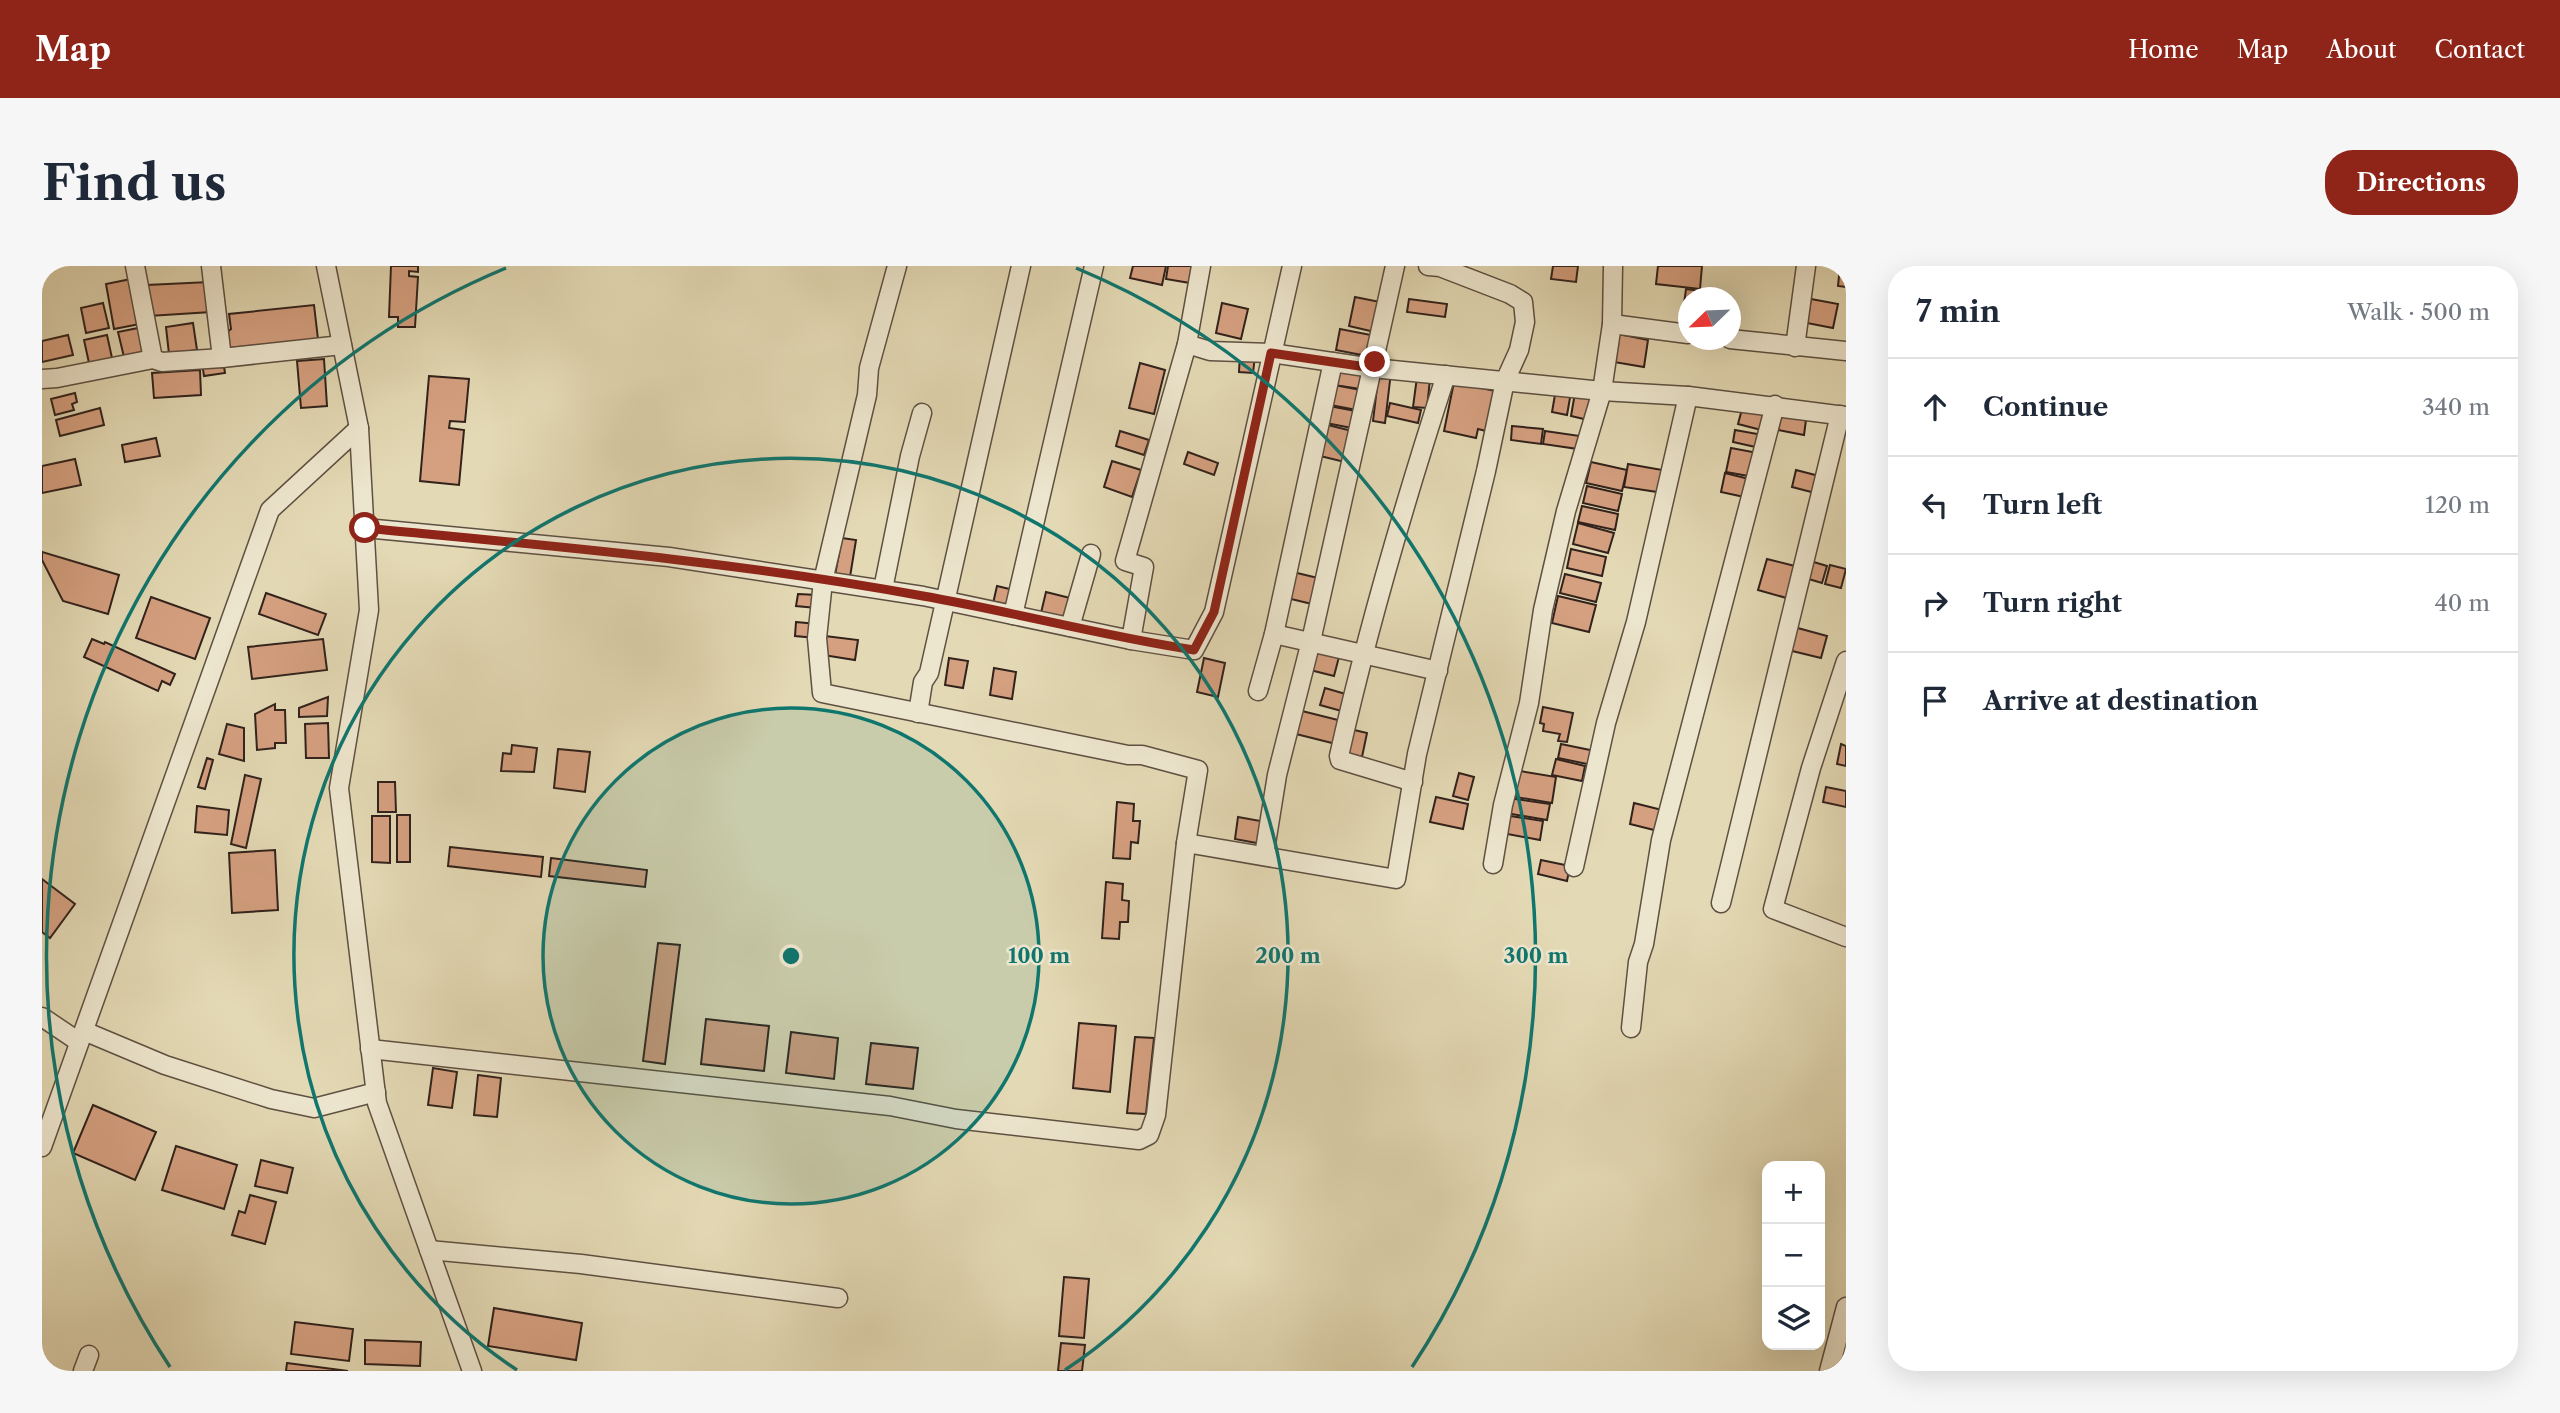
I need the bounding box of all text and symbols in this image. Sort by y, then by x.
text: Map [35,29,111,70]
text: Home [2128,35,2199,64]
text: Map [2237,35,2288,64]
text: About [2326,35,2397,64]
text: Contact [2435,35,2525,64]
button: Directions [2325,150,2518,215]
text: Find us [42,152,226,213]
north arrow [1678,287,1741,350]
text: 7 min [1916,293,2000,330]
text: Walk · 500 m [2347,298,2490,326]
route end [1359,346,1390,377]
icon: ahead [1916,388,1954,426]
text: Continue [1983,391,2108,423]
text: 340 m [2422,393,2490,421]
icon: left [1916,486,1954,524]
text: Turn left [1983,489,2102,521]
text: 120 m [2425,491,2490,519]
route start [349,512,380,543]
icon: right [1916,584,1954,622]
text: Turn right [1983,587,2122,619]
text: 40 m [2435,589,2490,617]
icon: arrive [1916,682,1954,720]
text: Arrive at destination [1983,685,2258,717]
text: 100 m [1008,943,1070,968]
text: 200 m [1255,943,1321,968]
text: 300 m [1504,943,1568,968]
centre of rings [779,944,803,968]
map controls [1762,1161,1825,1350]
button: + [1762,1161,1825,1224]
button: − [1762,1224,1825,1287]
button: layers [1762,1287,1825,1350]

